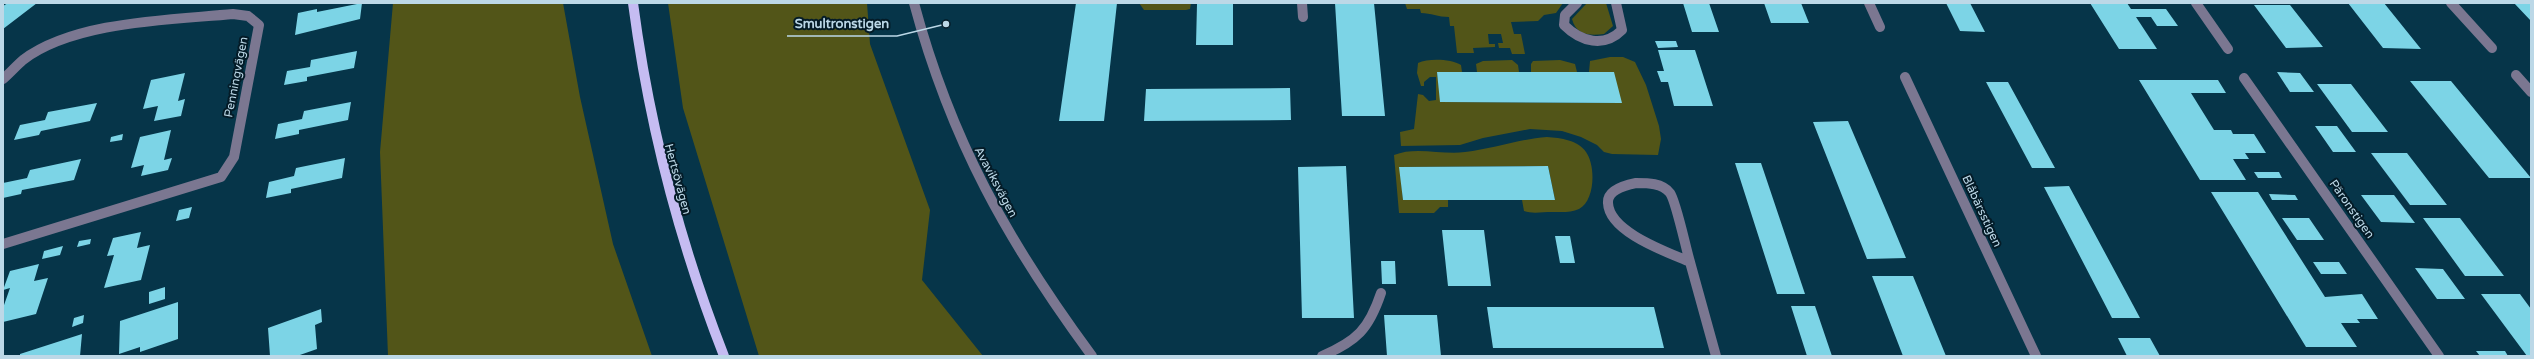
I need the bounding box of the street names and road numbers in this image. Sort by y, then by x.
street label: Penningvägen [221,35,251,119]
street label: Hertsövägen [662,142,694,216]
street label: Avaviksvägen [972,144,1020,220]
street label: Blåbärsstigen [1959,173,2005,249]
street label: Päronstigen [2327,177,2377,241]

